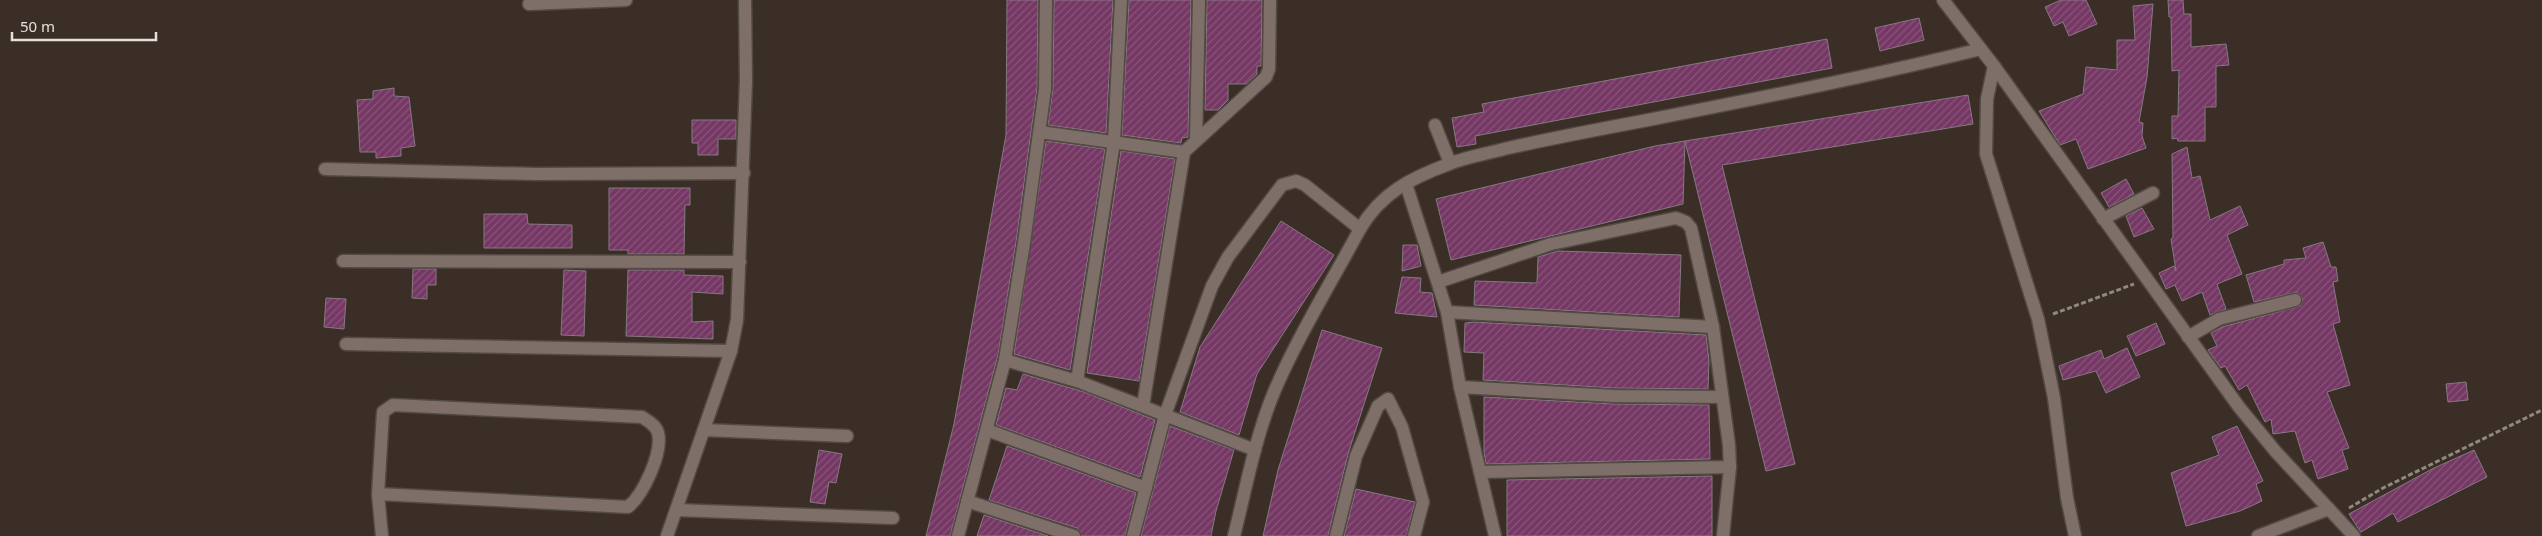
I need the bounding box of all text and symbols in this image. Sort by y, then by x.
scale bar [12,10,156,42]
text: 50 m [20,16,55,36]

